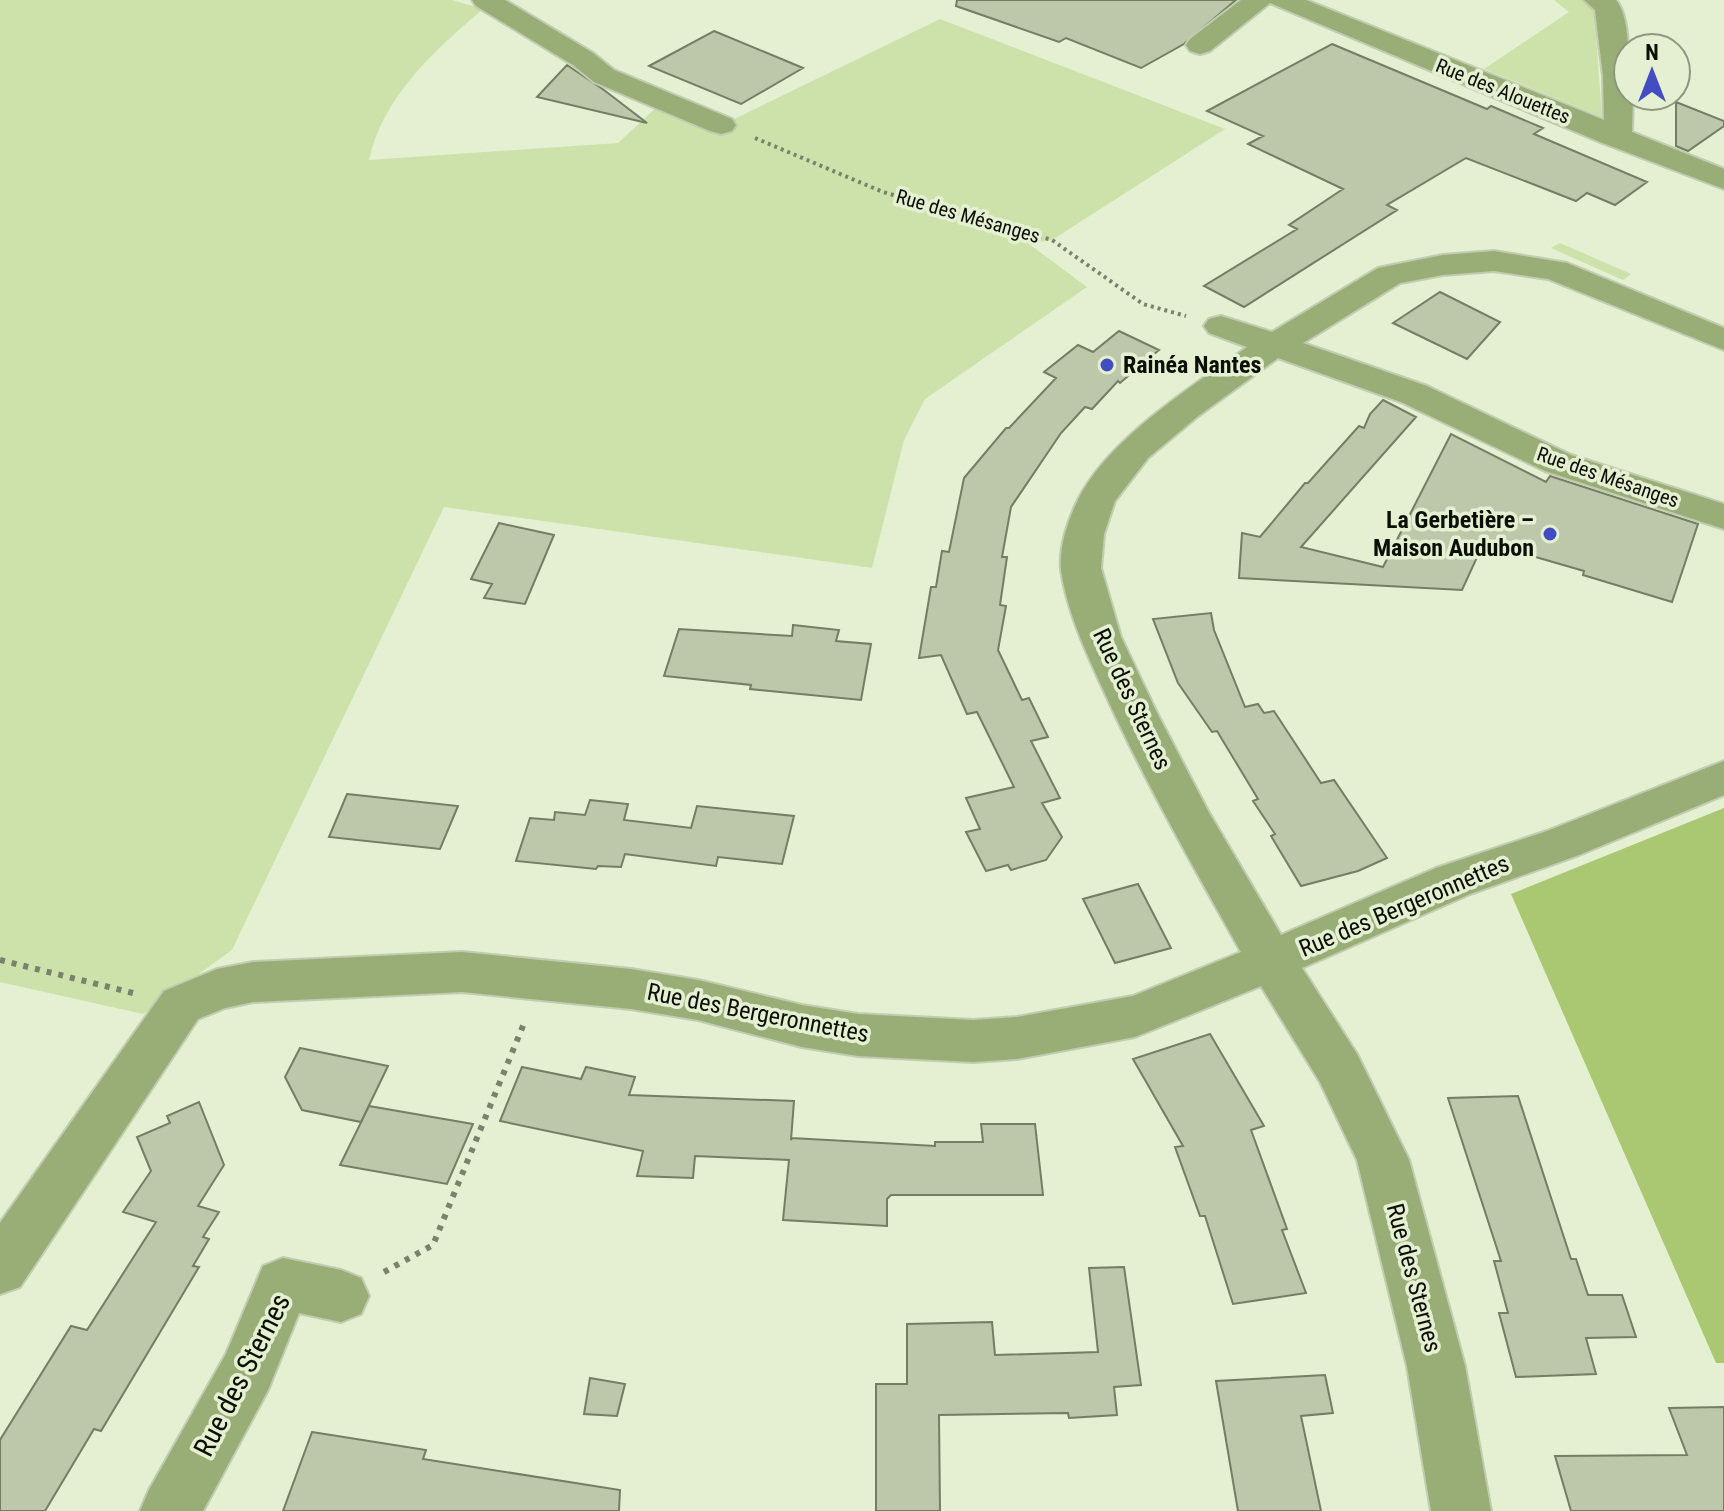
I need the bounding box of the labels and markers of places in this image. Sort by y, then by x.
place label: Rainéa Nantes [1123,351,1261,379]
marker: Rainéa Nantes [1098,356,1116,374]
place label: La Gerbetière – Maison Audubon [1373,506,1534,562]
marker: La Gerbetière – Maison Audubon [1541,525,1559,543]

